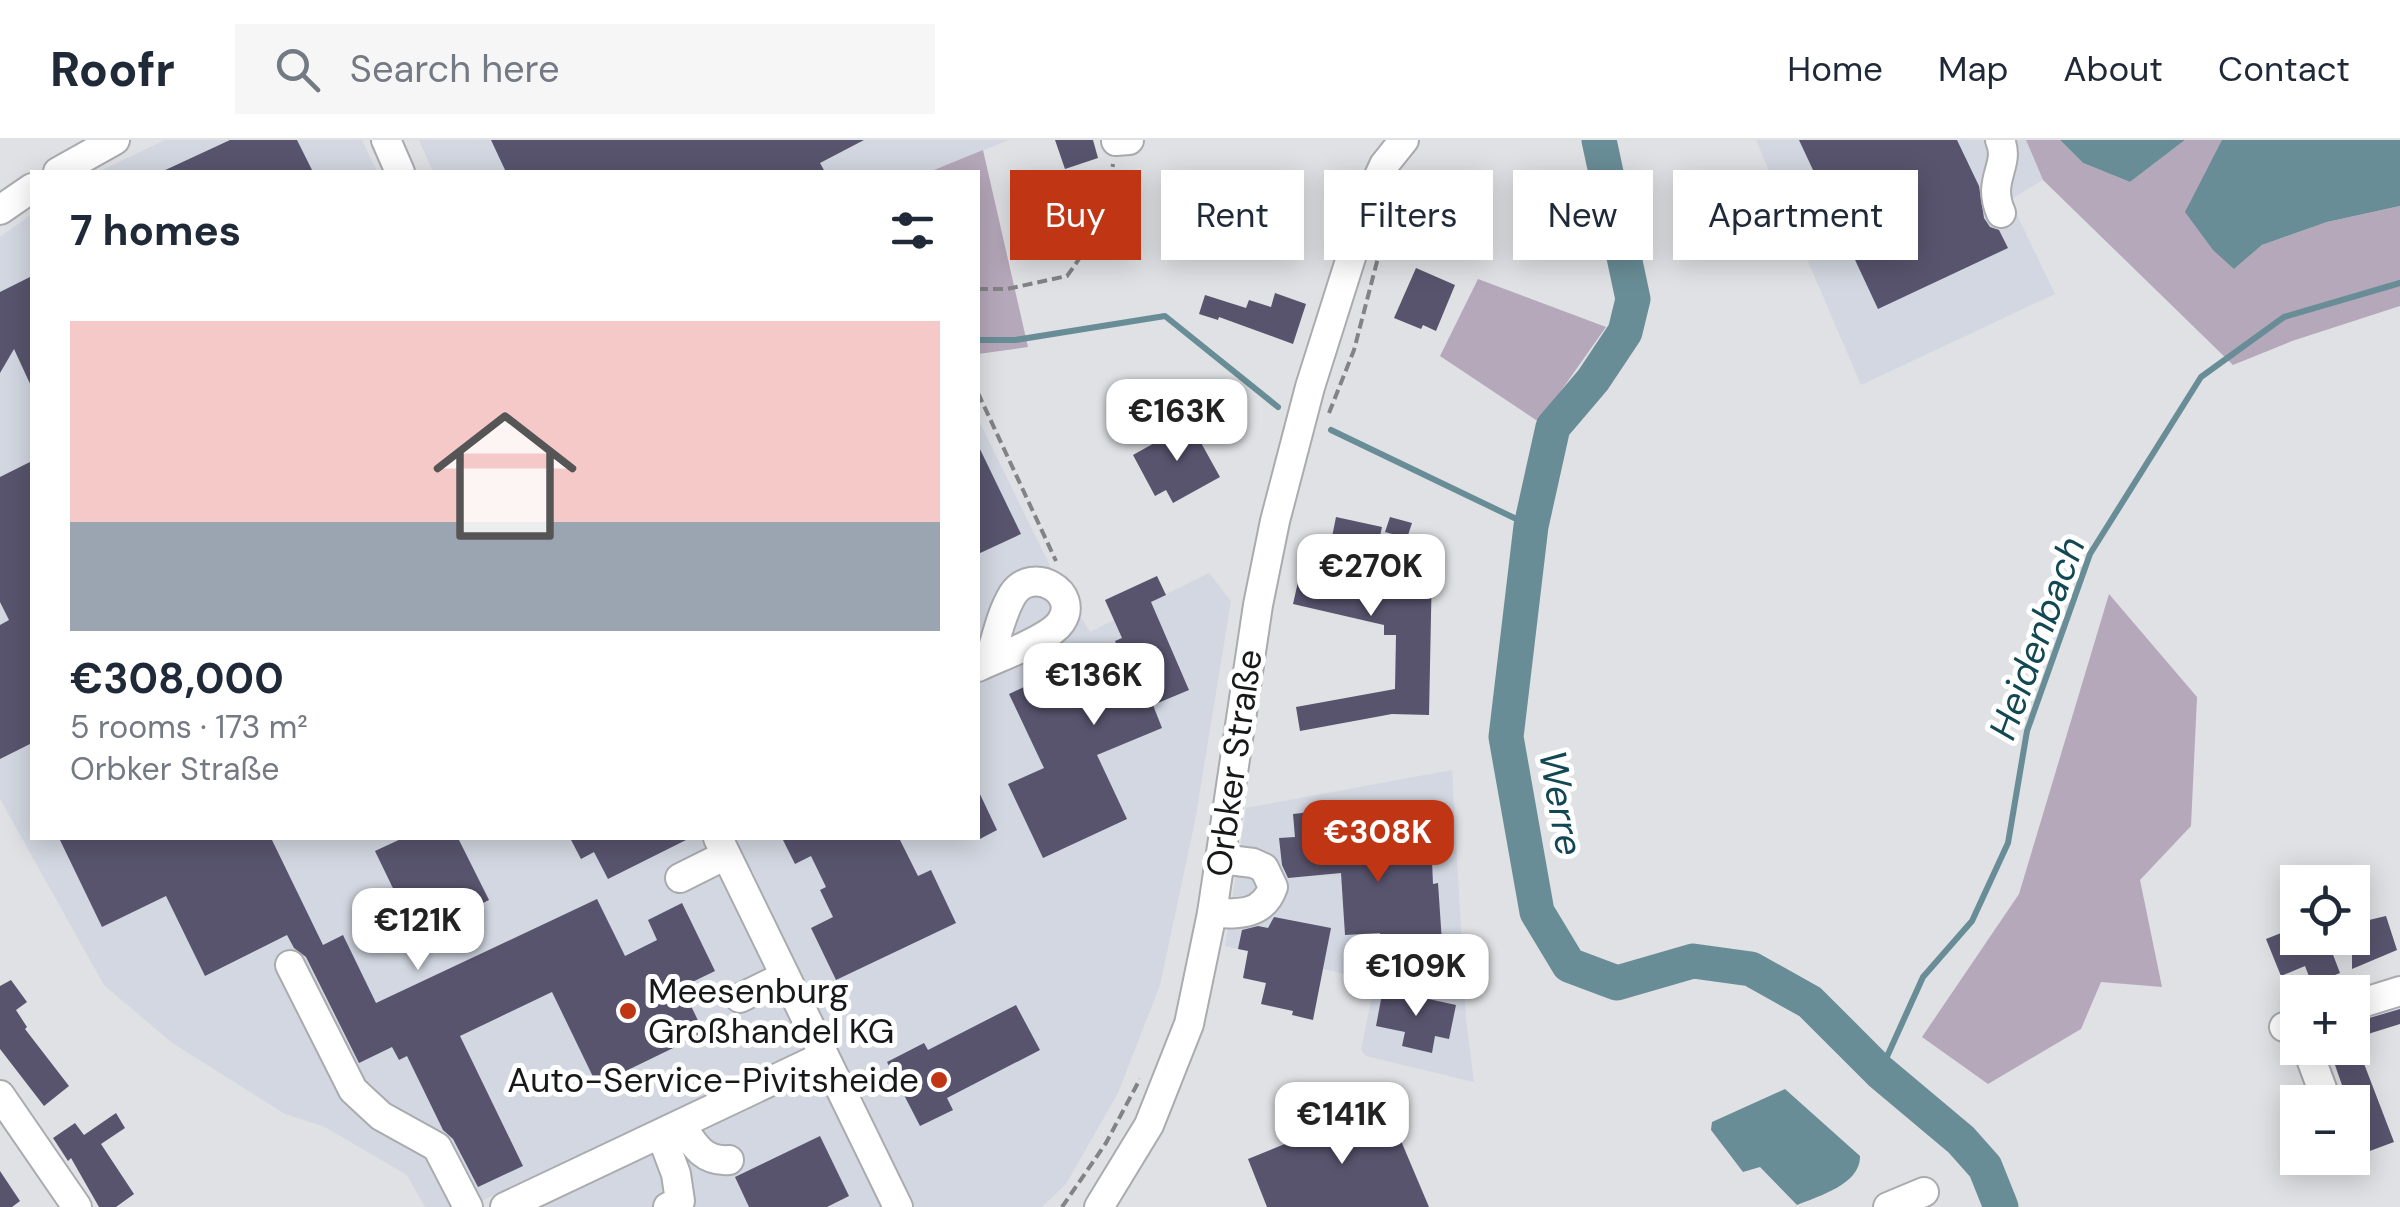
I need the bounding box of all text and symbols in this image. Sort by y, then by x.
search box [235,24,935,114]
text: Roofr [50,38,175,101]
icon: search [270,42,325,97]
text: Search here [350,44,560,94]
text: Home [1787,46,1883,92]
text: Map [1938,46,2008,92]
text: About [2063,46,2163,92]
text: Contact [2218,46,2350,92]
chip: Buy [1010,170,1141,260]
chip: Rent [1161,170,1304,260]
chip: Filters [1324,170,1493,260]
chip: New [1513,170,1653,260]
chip: Apartment [1673,170,1918,260]
text: 7 homes [70,203,241,258]
icon: filters [885,203,940,258]
pin: €163K [1107,379,1247,464]
icon: home [415,386,595,566]
text: €163K [1128,390,1226,432]
water label: Heidenbach [1977,530,2097,746]
pin: €270K [1301,534,1441,619]
text: €270K [1319,545,1423,587]
pin: €136K [1024,643,1164,728]
street label: Orbker Straße [1195,646,1273,880]
text: €308,000 [70,651,284,706]
text: €136K [1045,654,1143,696]
text: 5 rooms · 173 m² [70,706,308,748]
water label: Werre [1527,746,1595,860]
text: Orbker Straße [70,748,279,790]
pin: €308K [1308,800,1448,885]
text: €308K [1324,811,1432,853]
map controls [2280,865,2370,1175]
button: locate [2280,865,2370,955]
pin: €121K [348,888,488,973]
text: €121K [374,899,462,941]
pin: €109K [1346,934,1486,1019]
text: €109K [1366,945,1466,987]
place label: Meesenburg Großhandel KG [648,968,894,1054]
button: + [2280,975,2370,1065]
marker: Meesenburg Großhandel KG [617,1000,639,1022]
place label: Auto-Service-Pivitsheide [507,1057,919,1103]
marker: Auto-Service-Pivitsheide [928,1069,950,1091]
pin: €141K [1272,1082,1412,1167]
button: − [2280,1085,2370,1175]
text: €141K [1297,1093,1387,1135]

